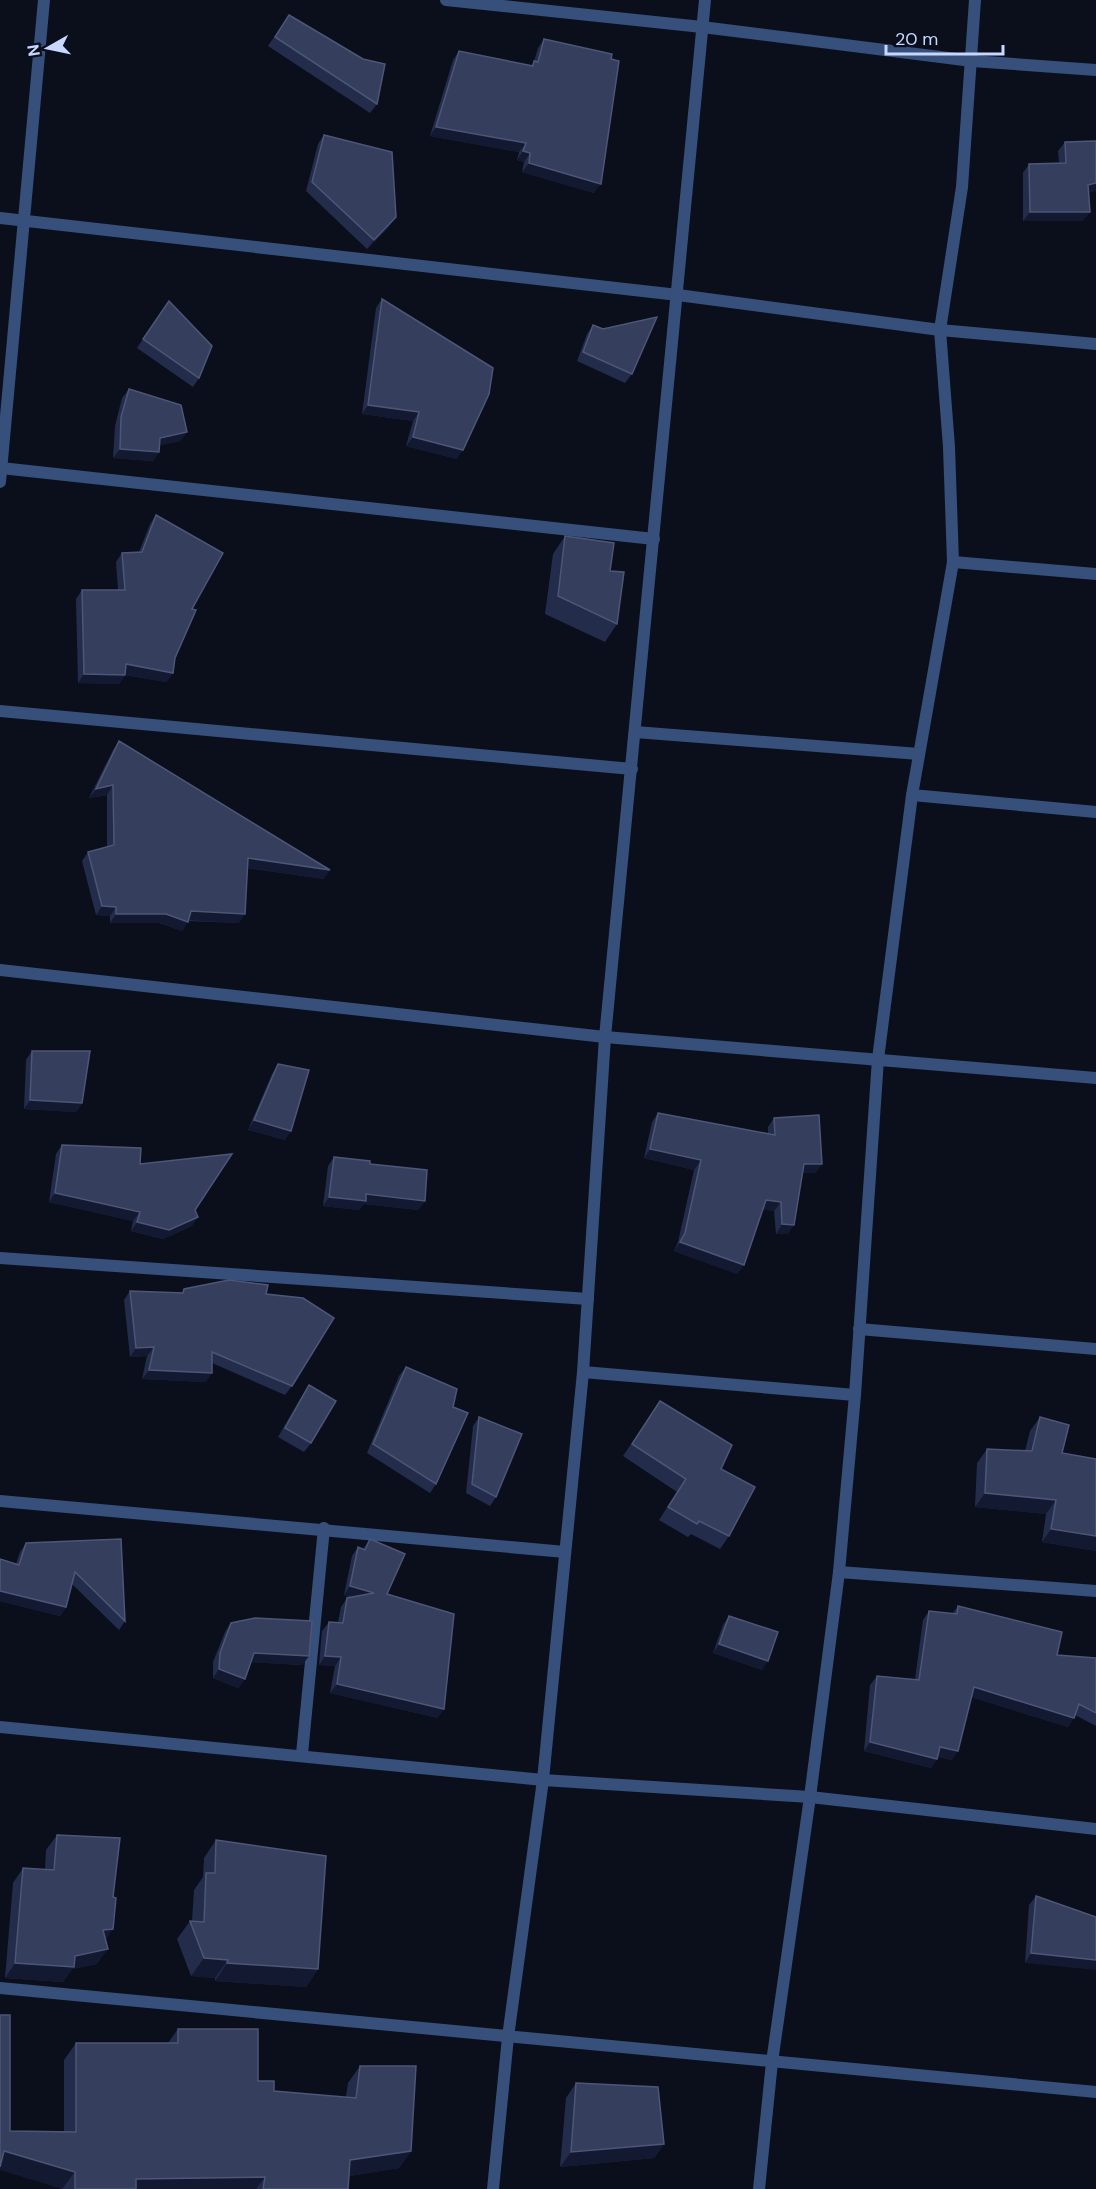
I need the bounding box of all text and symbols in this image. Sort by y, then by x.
north arrow [18,18,78,78]
scale bar [886,18,1003,56]
text: 20 m [895,27,938,51]
text: N [22,43,45,58]

